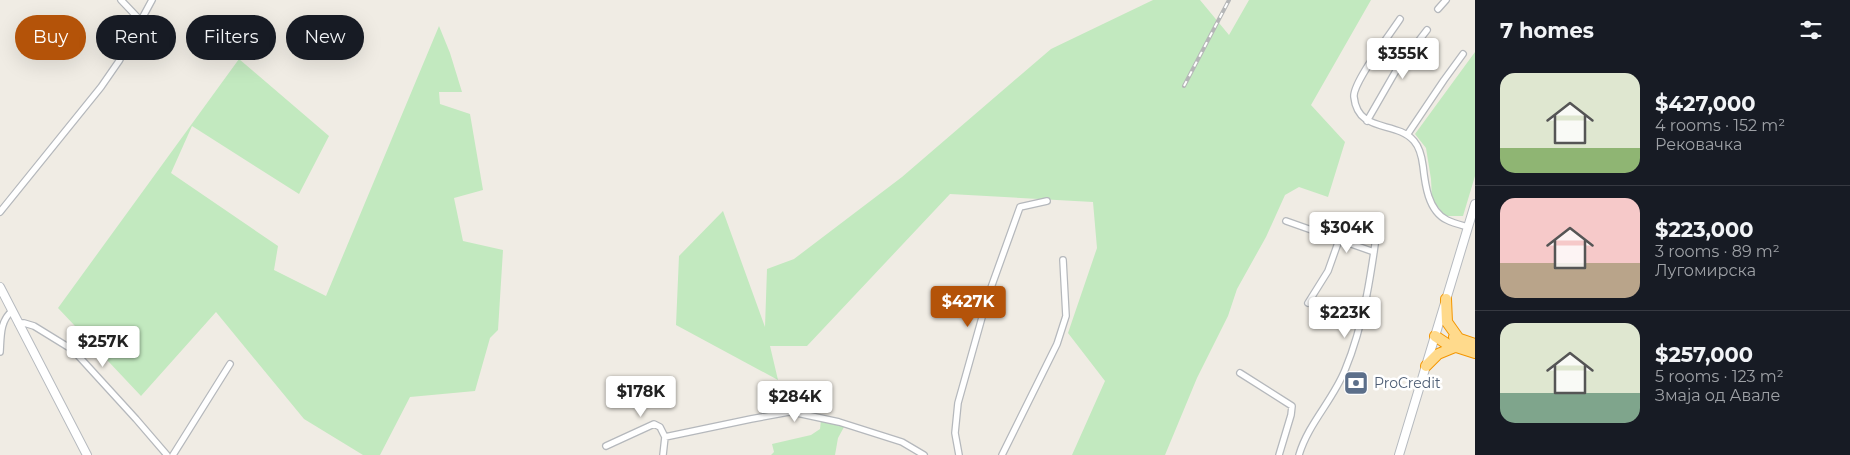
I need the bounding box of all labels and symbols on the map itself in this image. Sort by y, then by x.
pin: $355K [1368,38,1438,80]
pin: $304K [1312,212,1382,254]
pin: $427K [933,286,1003,328]
pin: $223K [1310,296,1380,339]
pin: $257K [68,326,138,368]
bank icon: ProCredit [1343,370,1369,396]
place label: ProCredit [1374,374,1441,392]
pin: $178K [606,376,676,418]
pin: $284K [760,380,830,423]

